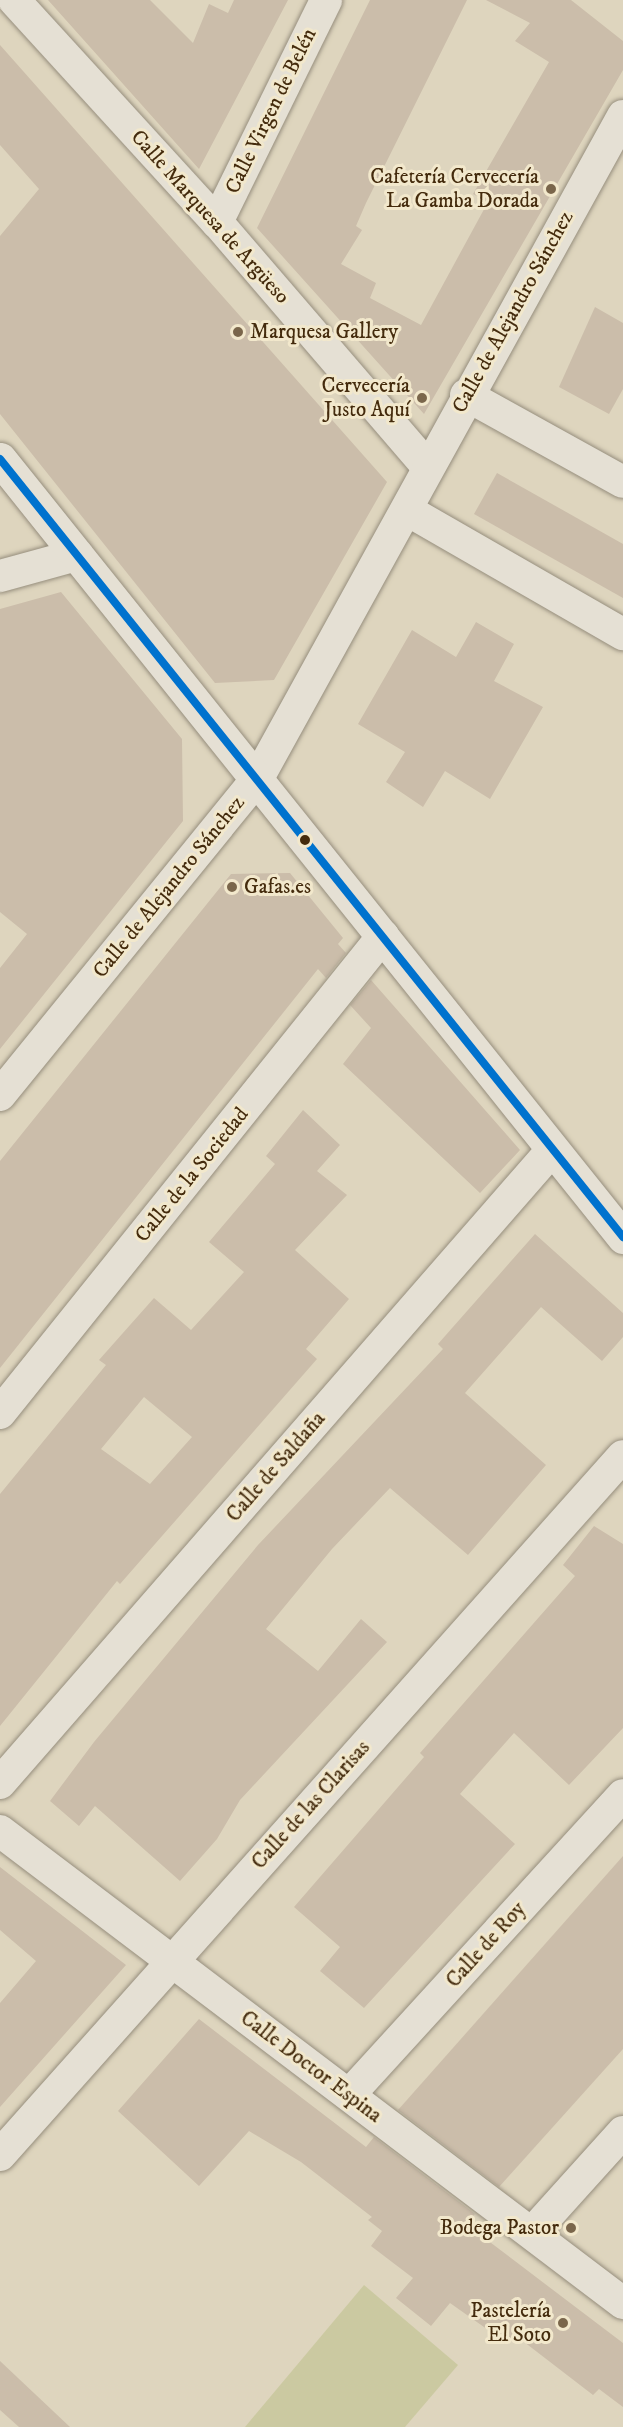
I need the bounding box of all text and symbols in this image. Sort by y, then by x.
street label: Calle Virgen de Belén [220,24,322,198]
street label: Calle Marquesa de Argüeso [125,125,295,309]
place label: Cafetería Cervecería La Gamba Dorada [370,164,539,214]
marker: Cafetería Cervecería La Gamba Dorada [544,182,558,196]
street label: Calle de Alejandro Sánchez [447,207,579,417]
place label: Marquesa Gallery [250,319,398,345]
marker: Marquesa Gallery [231,325,245,339]
place label: Cervecería Justo Aquí [321,373,410,423]
marker: Cervecería Justo Aquí [415,391,429,405]
street label: Calle de Alejandro Sánchez [88,791,250,983]
unlabelled marker [299,834,311,846]
place label: Gafas.es [244,874,311,900]
marker: Gafas.es [225,880,239,894]
street label: Calle de la Sociedad [130,1102,254,1248]
street label: Calle de Saldaña [221,1407,331,1527]
street label: Calle de las Clarisas [247,1735,375,1875]
street label: Calle de Roy [441,1897,531,1993]
street label: Calle Doctor Espina [235,2006,387,2128]
place label: Bodega Pastor [440,2215,559,2241]
marker: Bodega Pastor [564,2221,578,2235]
place label: Pastelería El Soto [470,2298,551,2348]
marker: Pastelería El Soto [556,2316,570,2330]

